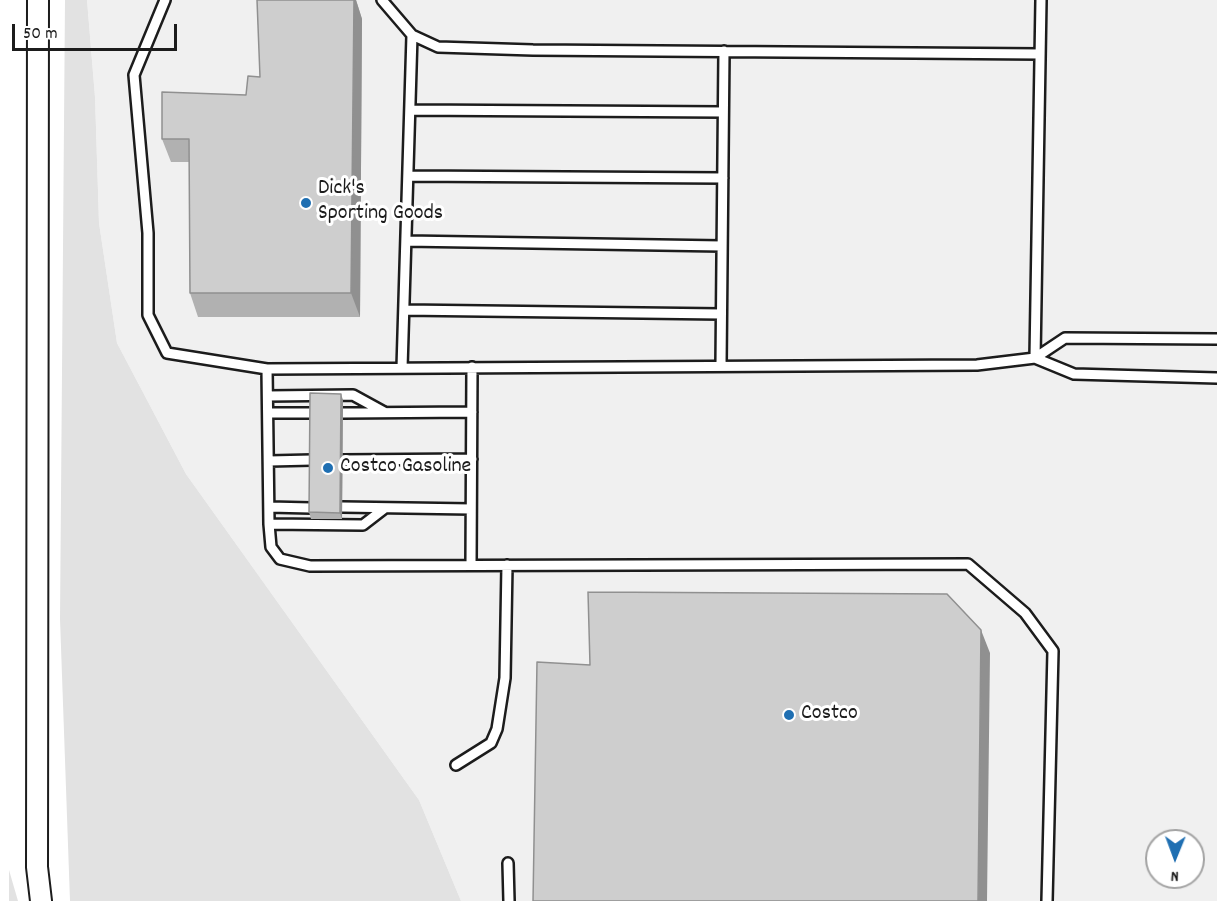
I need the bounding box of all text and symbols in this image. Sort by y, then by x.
scale bar [15,12,180,50]
text: 50 m [23,22,58,47]
place label: Dick's Sporting Goods [318,177,443,228]
marker: Dick's Sporting Goods [299,196,313,210]
place label: Costco Gasoline [340,455,471,481]
marker: Costco Gasoline [321,461,335,475]
place label: Costco [801,702,858,728]
marker: Costco [782,708,796,722]
north arrow [1145,829,1205,889]
text: N [1171,864,1179,887]

